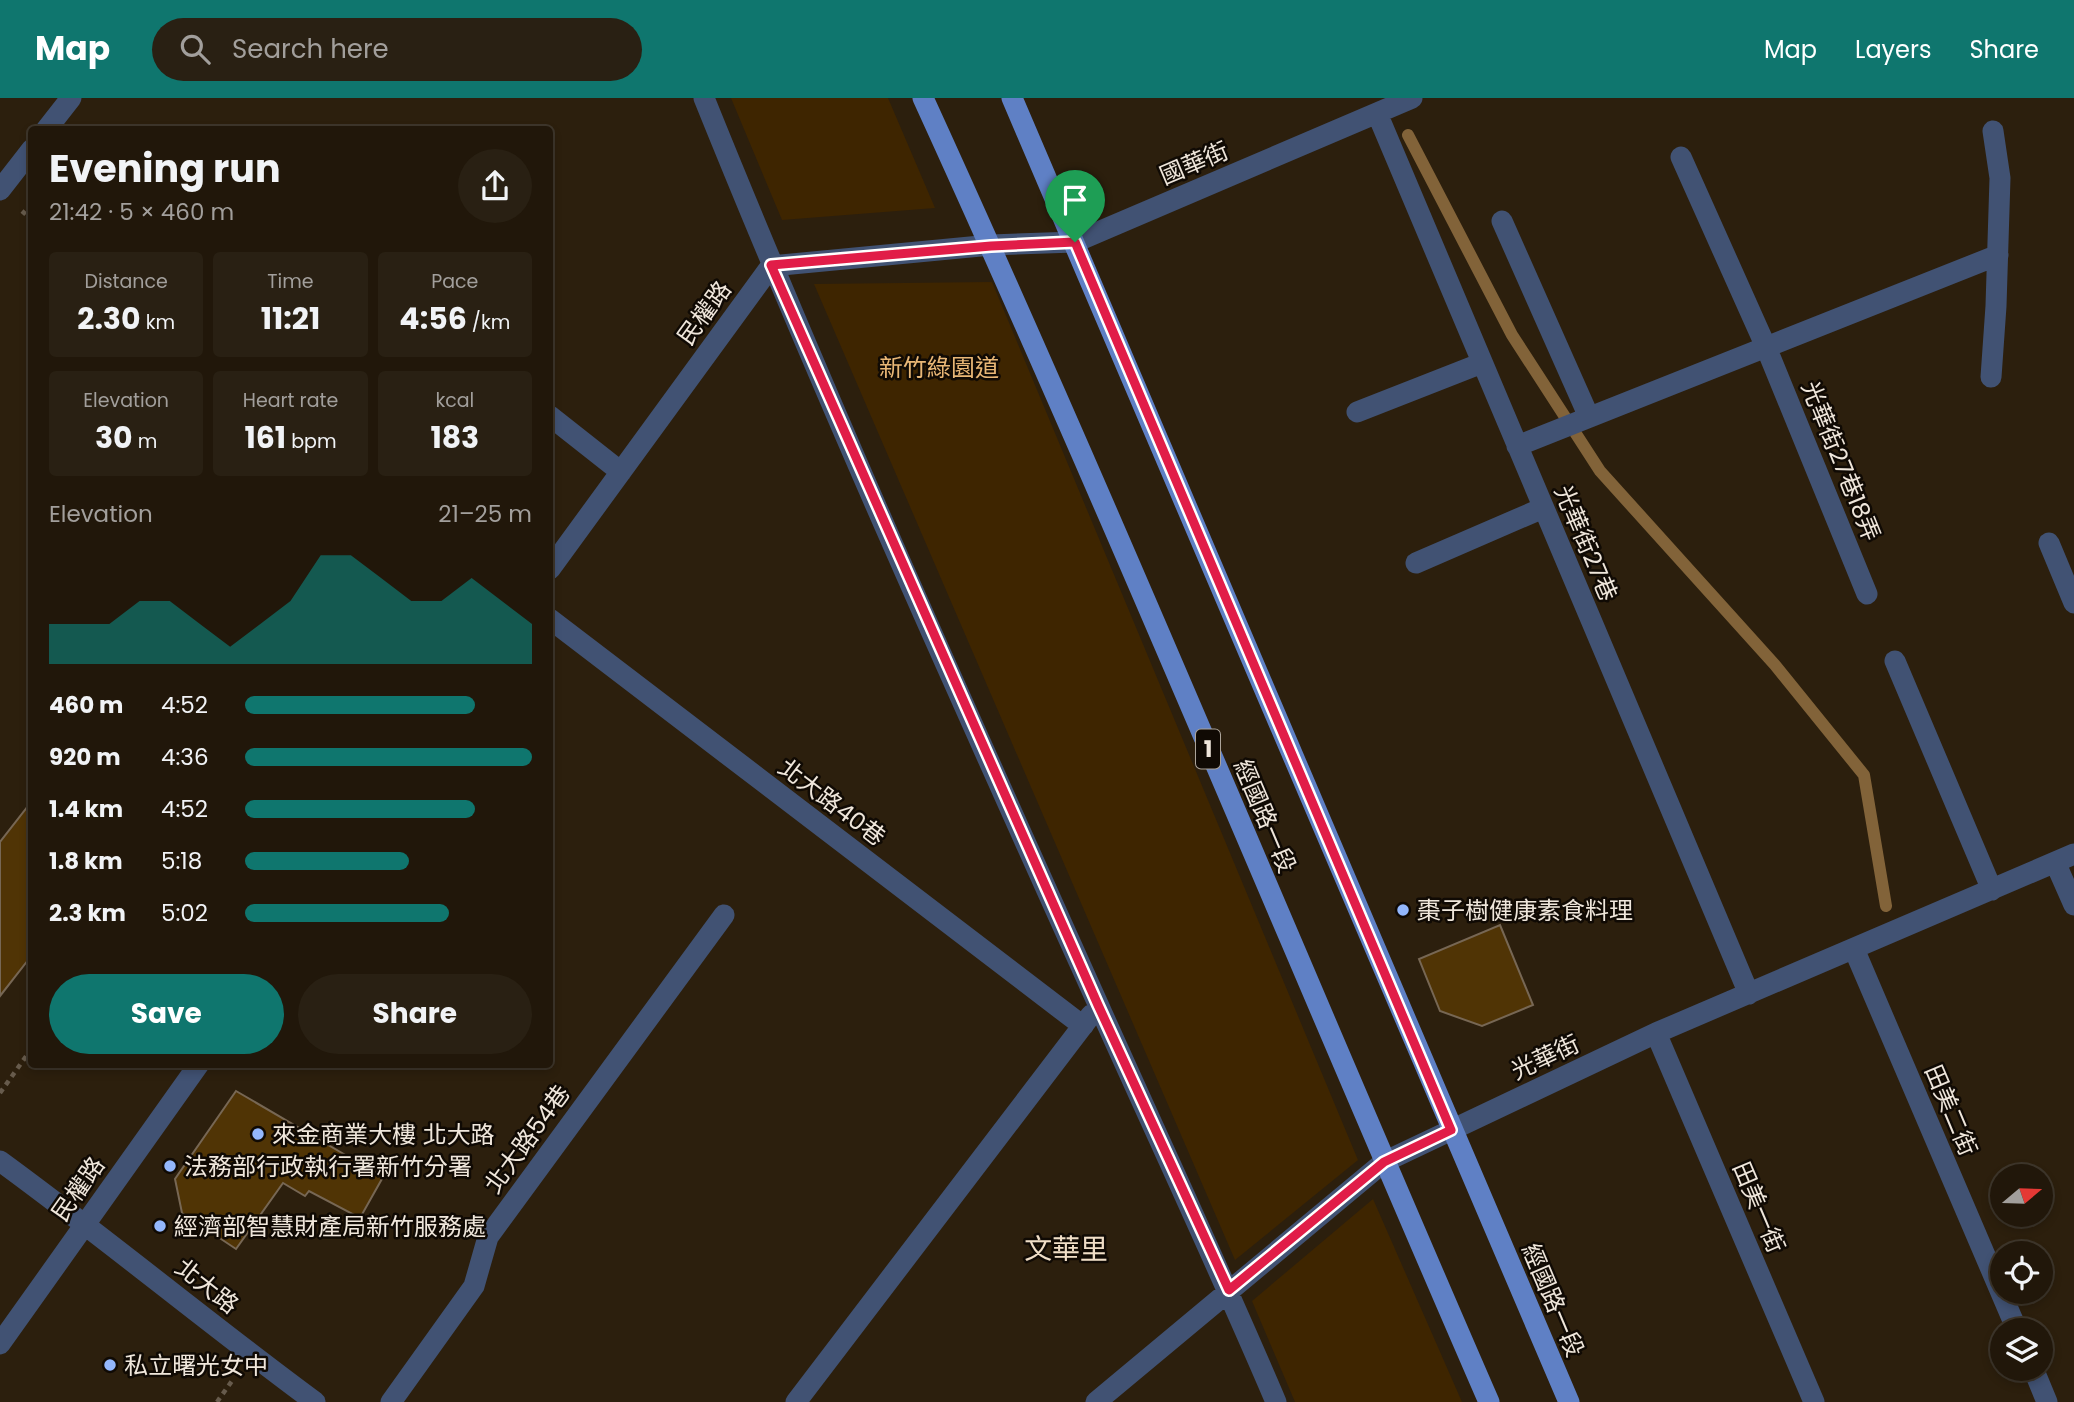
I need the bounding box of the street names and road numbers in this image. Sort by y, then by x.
street label: 國華街 [1154,134,1234,192]
street label: 民權路 [669,274,739,352]
street label: 光華街27巷18弄 [1794,376,1888,546]
street label: 光華街27巷 [1547,480,1625,606]
road number: 1 [1196,730,1220,768]
street label: 北大路40巷 [772,751,892,853]
street label: 經國路一段 [1226,754,1304,878]
street label: 光華街 [1505,1027,1585,1087]
street label: 田美二街 [1917,1059,1985,1161]
street label: 北大路54巷 [477,1078,577,1200]
street label: 民權路 [44,1150,112,1228]
street label: 田美一街 [1725,1156,1793,1258]
street label: 經國路一段 [1514,1238,1592,1362]
street label: 北大路 [168,1251,246,1321]

